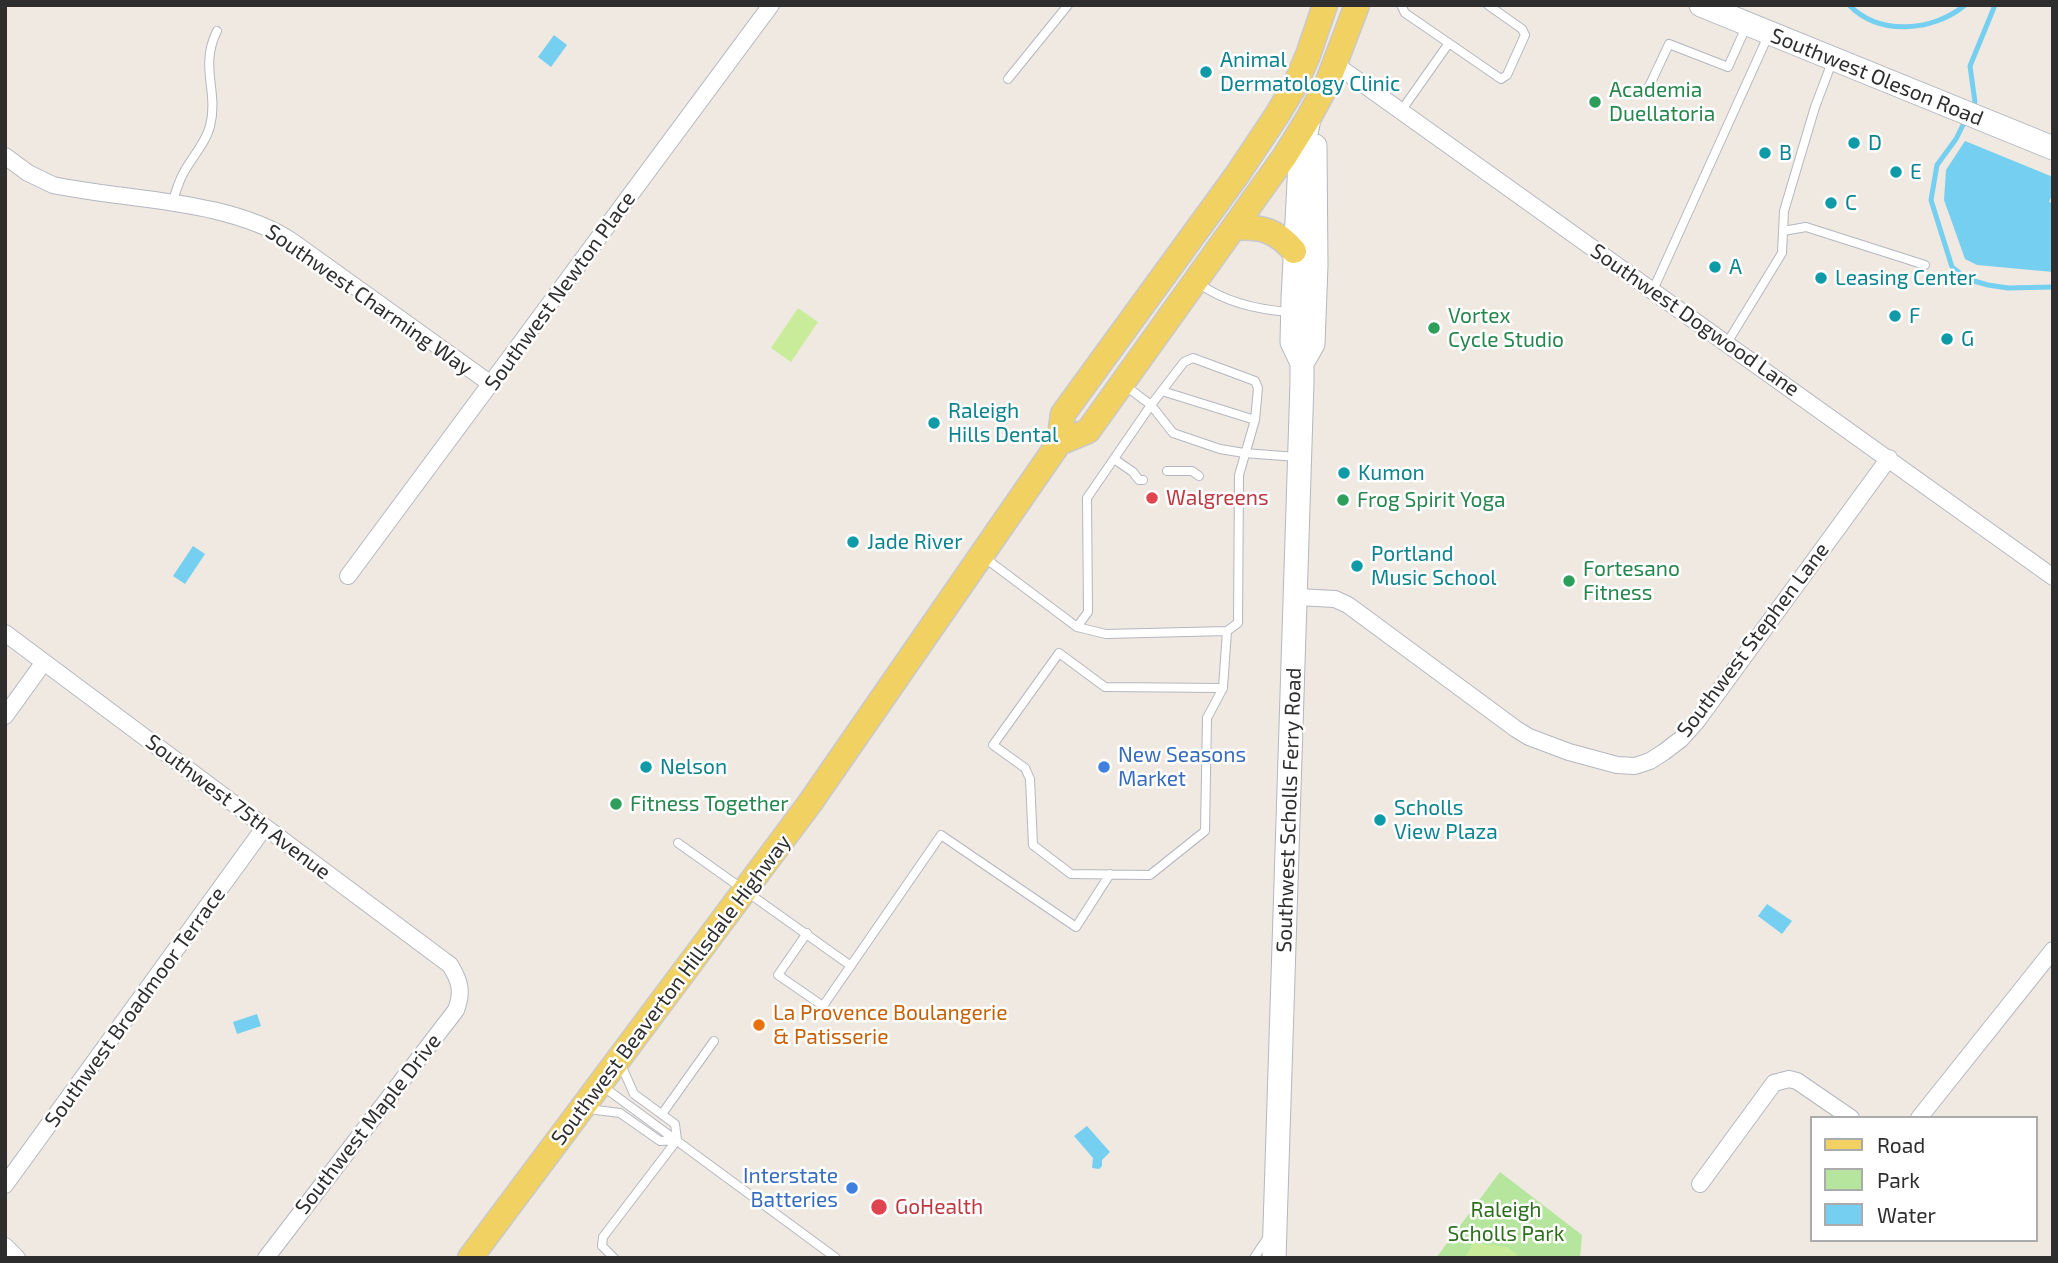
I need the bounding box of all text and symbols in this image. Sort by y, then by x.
street label: Southwest Oleson Road [1767,23,1987,131]
place label: Animal Dermatology Clinic [1220,47,1400,97]
marker: Animal Dermatology Clinic [1198,64,1214,80]
place label: Academia Duellatoria [1609,77,1715,127]
marker: Academia Duellatoria [1587,94,1603,110]
place label: D [1868,130,1882,156]
marker: D [1846,135,1862,151]
place label: B [1779,140,1792,166]
marker: B [1757,145,1773,161]
place label: E [1910,159,1922,185]
marker: E [1888,164,1904,180]
street label: Southwest Newton Place [479,187,641,395]
place label: C [1845,190,1857,216]
marker: C [1823,195,1839,211]
street label: Southwest Charming Way [261,219,477,381]
street label: Southwest Dogwood Lane [1586,238,1804,402]
place label: A [1729,254,1742,280]
marker: A [1707,259,1723,275]
place label: Leasing Center [1835,265,1976,291]
marker: Leasing Center [1813,270,1829,286]
place label: Vortex Cycle Studio [1448,303,1564,353]
place label: F [1909,303,1920,329]
marker: F [1887,308,1903,324]
marker: Vortex Cycle Studio [1426,320,1442,336]
place label: G [1961,326,1974,352]
marker: G [1939,331,1955,347]
place label: Raleigh Hills Dental [948,398,1058,448]
marker: Raleigh Hills Dental [926,415,942,431]
place label: Kumon [1358,460,1425,486]
marker: Kumon [1336,465,1352,481]
place label: Walgreens [1166,485,1269,511]
place label: Frog Spirit Yoga [1357,487,1506,513]
marker: Walgreens [1144,490,1160,506]
marker: Frog Spirit Yoga [1335,492,1351,508]
place label: Jade River [867,529,963,555]
marker: Jade River [845,534,861,550]
street label: Southwest Stephen Lane [1672,538,1834,742]
place label: Portland Music School [1371,541,1497,591]
place label: Fortesano Fitness [1583,556,1680,606]
marker: Portland Music School [1349,558,1365,574]
marker: Fortesano Fitness [1561,573,1577,589]
street label: Southwest Scholls Ferry Road [1271,667,1307,953]
street label: Southwest 75th Avenue [141,729,335,885]
place label: New Seasons Market [1118,742,1246,792]
place label: Nelson [660,754,727,780]
marker: Nelson [638,759,654,775]
marker: New Seasons Market [1096,759,1112,775]
place label: Fitness Together [630,791,789,817]
place label: Scholls View Plaza [1394,795,1498,845]
marker: Fitness Together [608,796,624,812]
marker: Scholls View Plaza [1372,812,1388,828]
street label: Southwest Beaverton Hillsdale Highway [546,830,796,1150]
street label: Southwest Broadmoor Terrace [39,882,231,1132]
place label: La Provence Boulangerie & Patisserie [773,1000,1008,1050]
marker: La Provence Boulangerie & Patisserie [751,1017,767,1033]
street label: Southwest Maple Drive [290,1029,446,1219]
legend [1810,1116,2037,1242]
text: Road [1877,1132,1925,1157]
place label: Interstate Batteries [743,1163,838,1213]
text: Park [1877,1167,1920,1192]
marker: Interstate Batteries [844,1180,860,1196]
place label: GoHealth [895,1194,983,1220]
marker: GoHealth [869,1197,889,1217]
park label: Raleigh Scholls Park [1448,1197,1564,1247]
text: Water [1877,1202,1936,1227]

